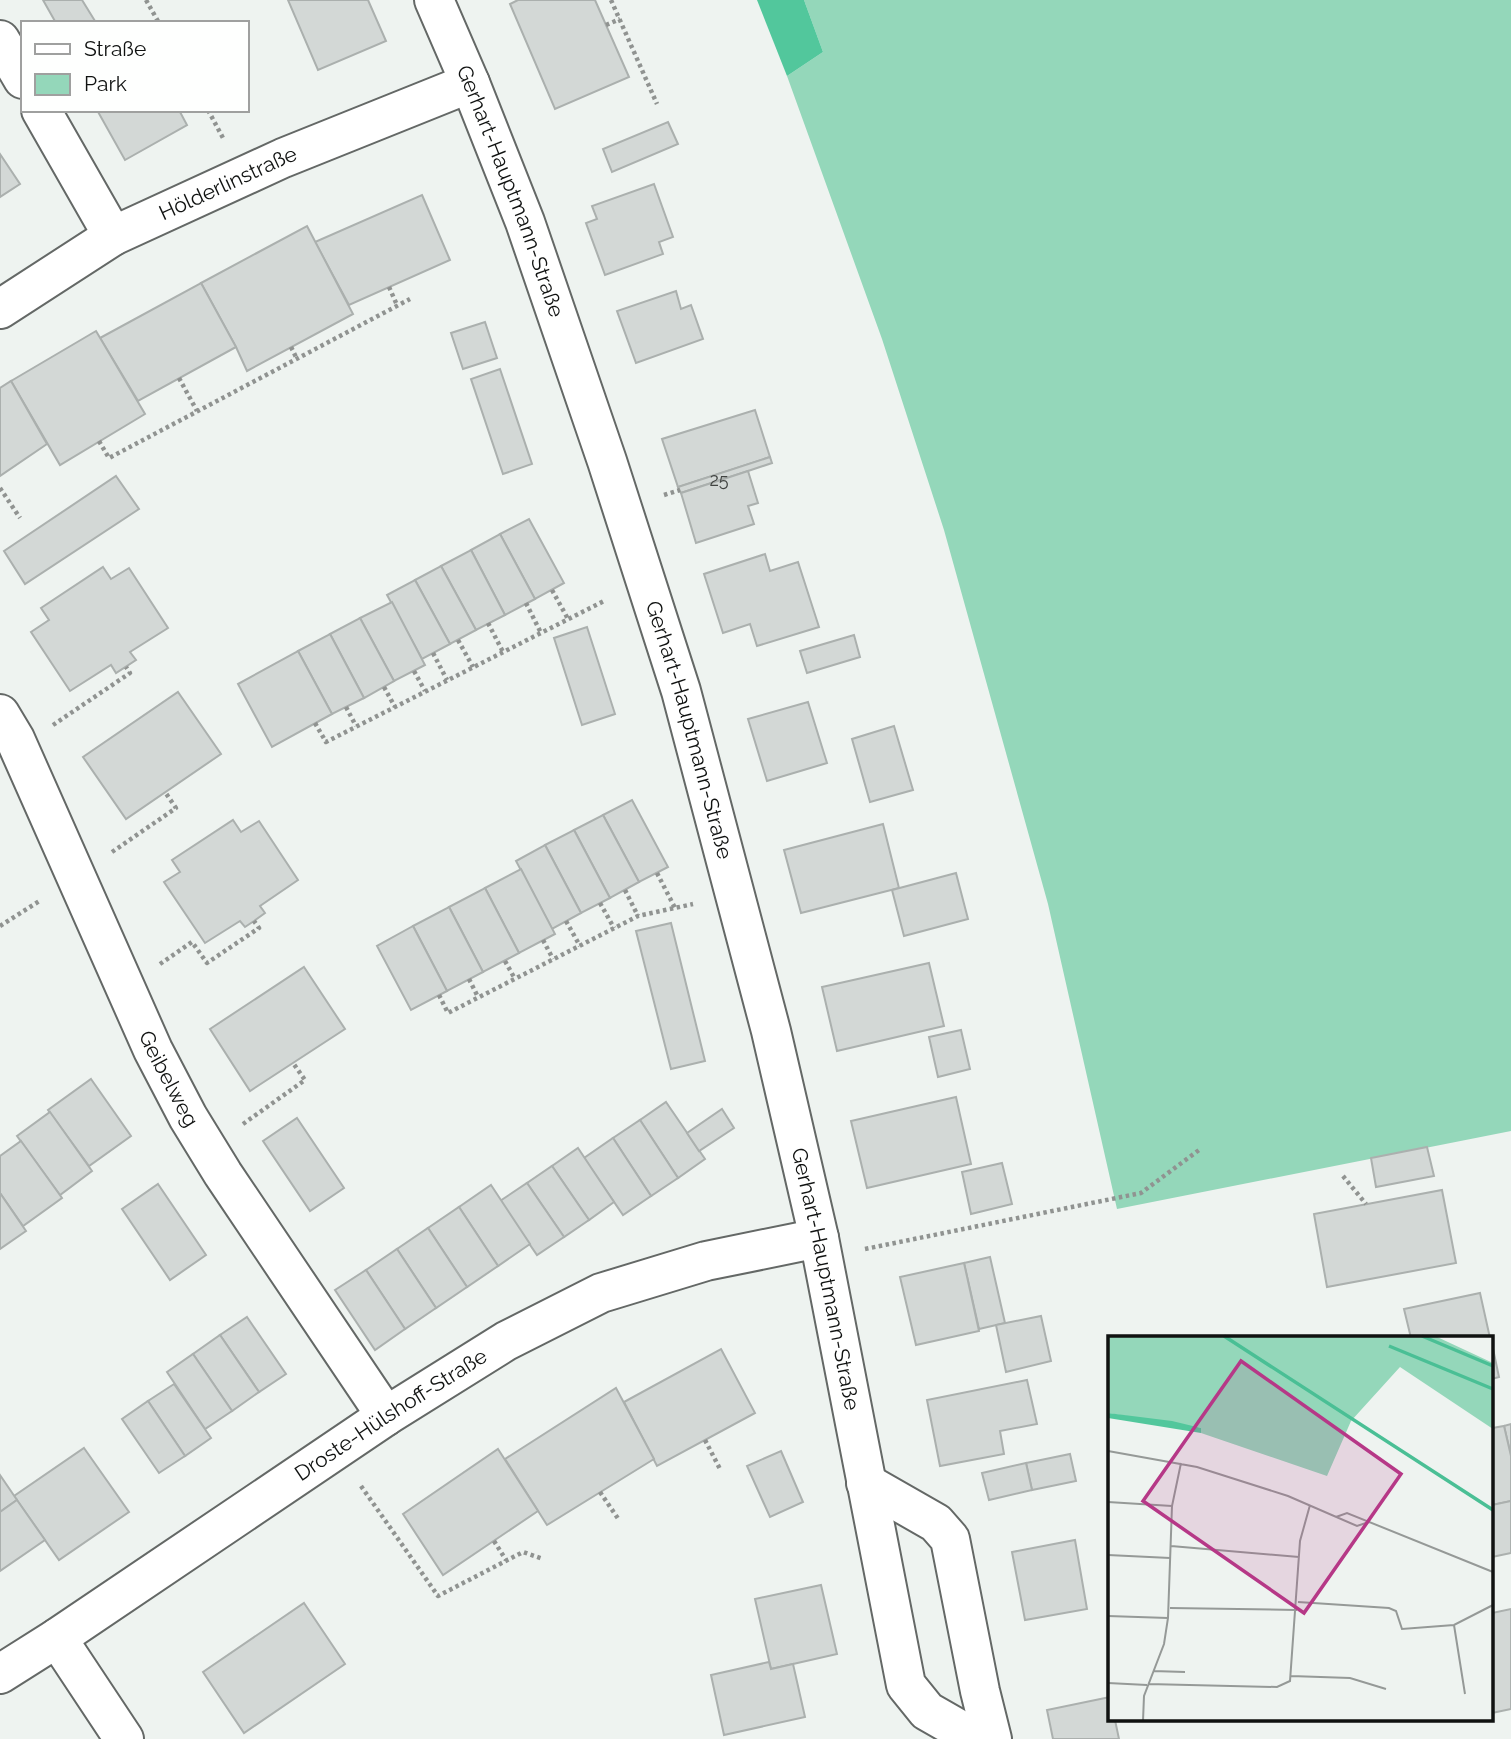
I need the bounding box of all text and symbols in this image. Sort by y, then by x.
legend [21,21,248,112]
text: Straße [84,36,146,61]
street label: Gerhart-Hauptmann-Straße [452,61,570,320]
text: Park [84,71,127,96]
street label: Hölderlinstraße [155,141,300,225]
house number: 25 [709,469,729,490]
street label: Gerhart-Hauptmann-Straße [641,598,738,862]
street label: Geibelweg [134,1027,204,1131]
street label: Gerhart-Hauptmann-Straße [787,1145,865,1412]
inset map [1108,1336,1494,1722]
street label: Droste-Hülshoff-Straße [290,1343,491,1486]

